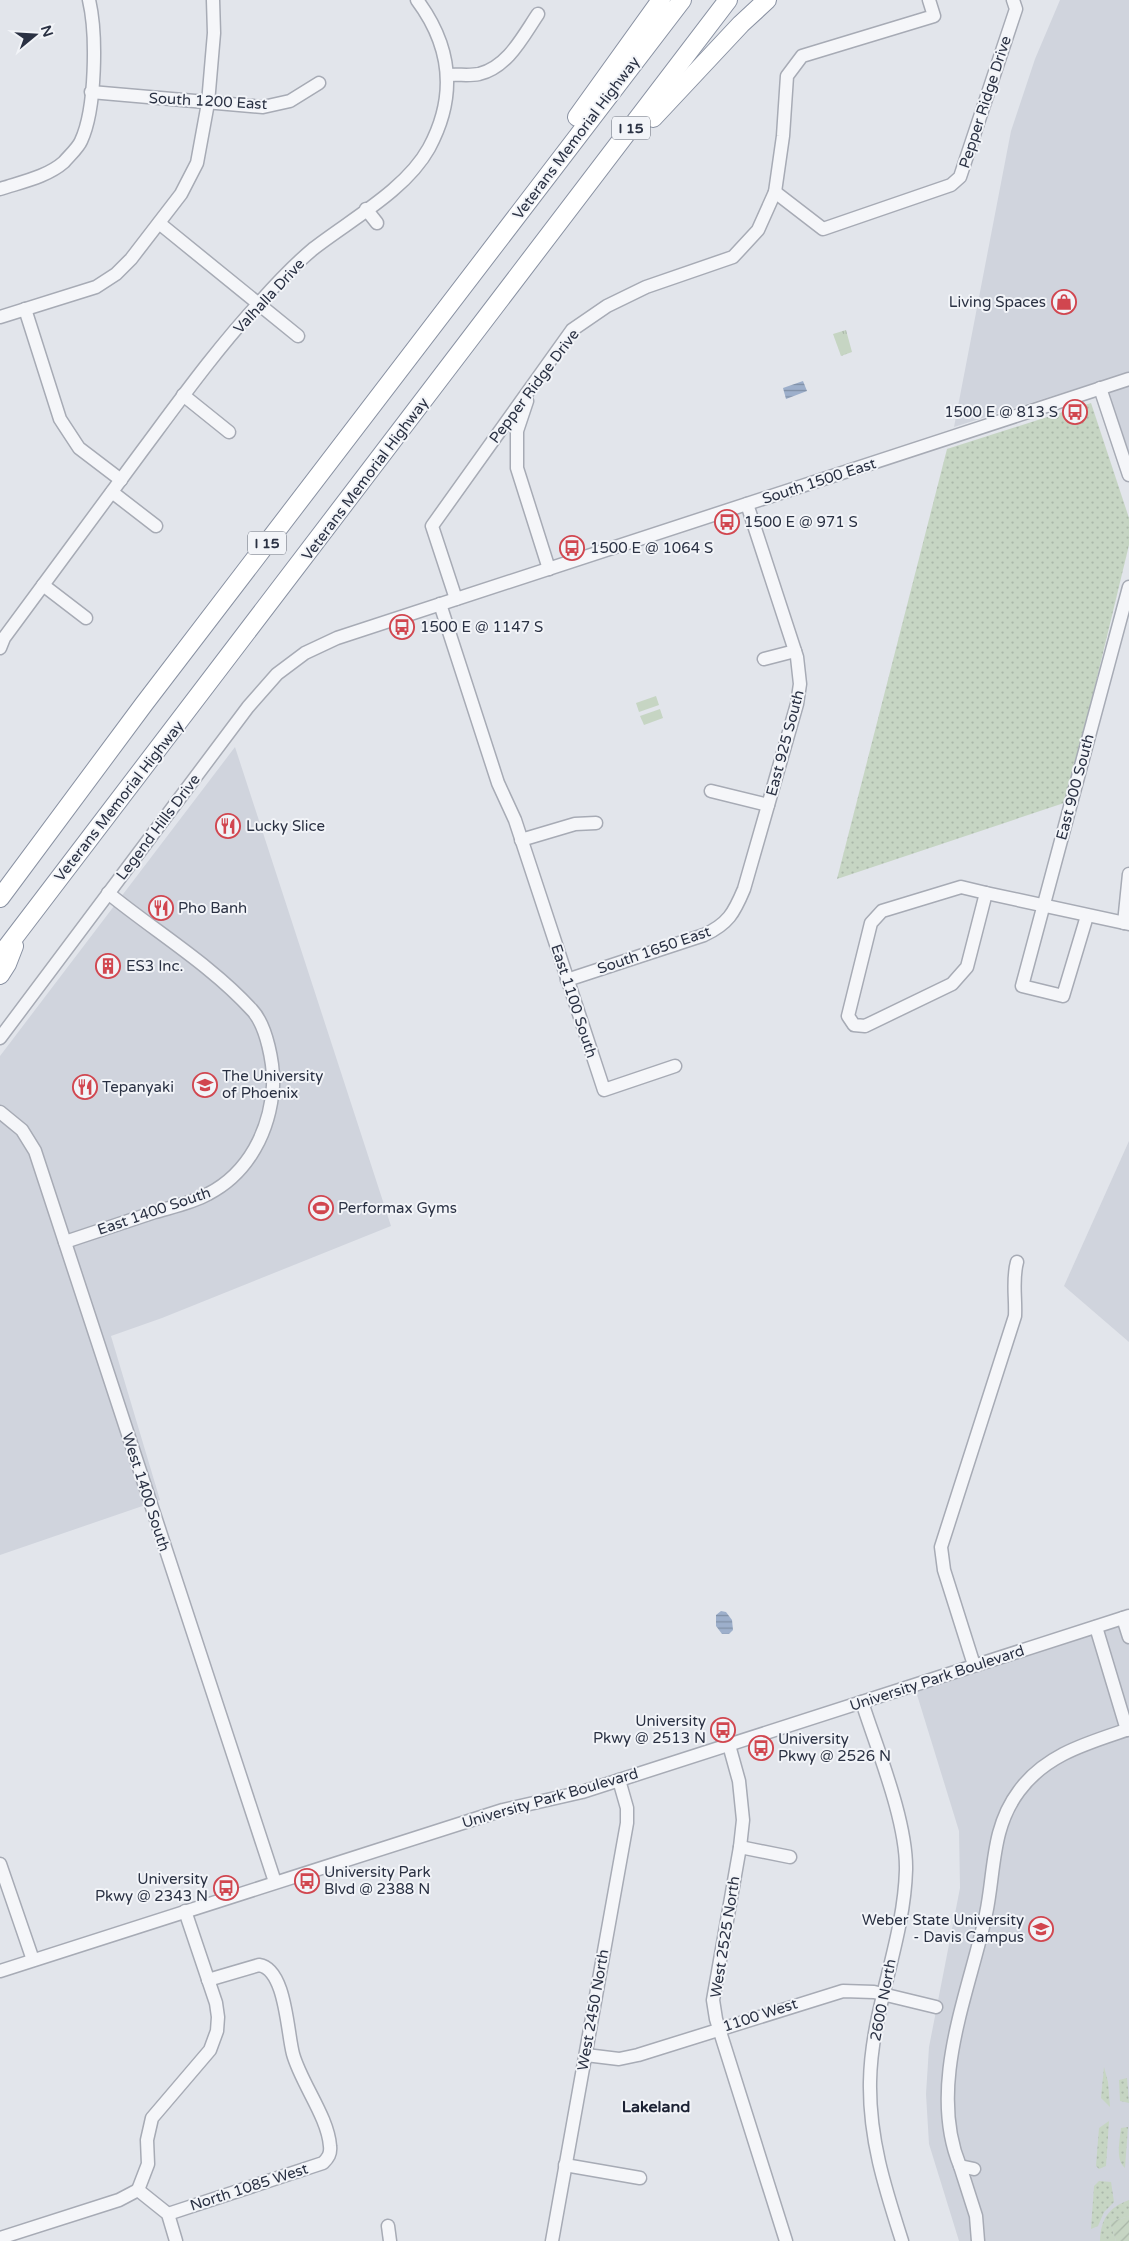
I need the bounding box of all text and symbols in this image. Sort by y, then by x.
north arrow [10,10,60,60]
text: N [37,23,57,39]
street label: Pepper Ridge Drive [955,34,1015,170]
street label: Veterans Memorial Highway [509,53,643,223]
street label: South 1200 East [148,89,268,113]
road number: I 15 [612,116,650,140]
street label: Valhalla Drive [230,255,308,337]
shop icon: Living Spaces [1051,289,1077,315]
place label: Living Spaces [949,293,1046,311]
street label: Pepper Ridge Drive [485,325,583,447]
street label: Veterans Memorial Highway [298,394,432,564]
bus stop icon: 1500 E @ 813 S [1062,399,1088,425]
place label: 1500 E @ 813 S [944,403,1058,421]
street label: South 1500 East [760,454,878,508]
bus stop icon: 1500 E @ 971 S [714,509,740,535]
place label: 1500 E @ 971 S [744,513,858,531]
road number: I 15 [248,532,286,554]
bus stop icon: 1500 E @ 1064 S [559,535,585,561]
place label: 1500 E @ 1064 S [590,539,713,557]
bus stop icon: 1500 E @ 1147 S [389,614,415,640]
place label: 1500 E @ 1147 S [420,618,543,636]
street label: East 925 South [762,688,808,798]
street label: Veterans Memorial Highway [51,717,187,885]
street label: East 900 South [1052,732,1098,842]
street label: Legend Hills Drive [112,770,204,884]
restaurant icon: Lucky Slice [215,813,241,839]
place label: Lucky Slice [246,817,325,835]
restaurant icon: Pho Banh [148,895,174,921]
place label: Pho Banh [178,899,247,917]
street label: South 1650 East [595,922,713,978]
street label: East 1100 South [547,942,601,1060]
building icon: ES3 Inc. [95,953,121,979]
place label: ES3 Inc. [126,957,183,975]
place label: The University of Phoenix [222,1067,323,1102]
school or university icon: The University of Phoenix [192,1072,218,1098]
restaurant icon: Tepanyaki [72,1074,98,1100]
place label: Tepanyaki [102,1078,174,1096]
street label: East 1400 South [95,1183,213,1239]
sports icon: Performax Gyms [308,1195,334,1221]
place label: Performax Gyms [338,1199,457,1217]
street label: West 1400 South [118,1430,174,1554]
street label: University Park Boulevard [847,1641,1027,1715]
place label: University Pkwy @ 2513 N [593,1712,706,1747]
bus stop icon: University Pkwy @ 2513 N [710,1717,736,1743]
place label: University Pkwy @ 2526 N [778,1730,891,1765]
bus stop icon: University Pkwy @ 2526 N [748,1735,774,1761]
street label: University Park Boulevard [460,1764,640,1832]
place label: University Park Blvd @ 2388 N [324,1863,431,1898]
bus stop icon: University Park Blvd @ 2388 N [294,1868,320,1894]
place label: University Pkwy @ 2343 N [95,1870,208,1905]
bus stop icon: University Pkwy @ 2343 N [213,1875,239,1901]
street label: West 2525 North [706,1875,744,1999]
place label: Weber State University - Davis Campus [862,1911,1024,1946]
school or university icon: Weber State University - Davis Campus [1028,1916,1054,1942]
street label: West 2450 North [573,1948,613,2072]
street label: 2600 North [866,1957,900,2043]
street label: 1100 West [720,1994,800,2036]
district label: Lakeland [622,2097,690,2117]
street label: North 1085 West [188,2159,310,2215]

